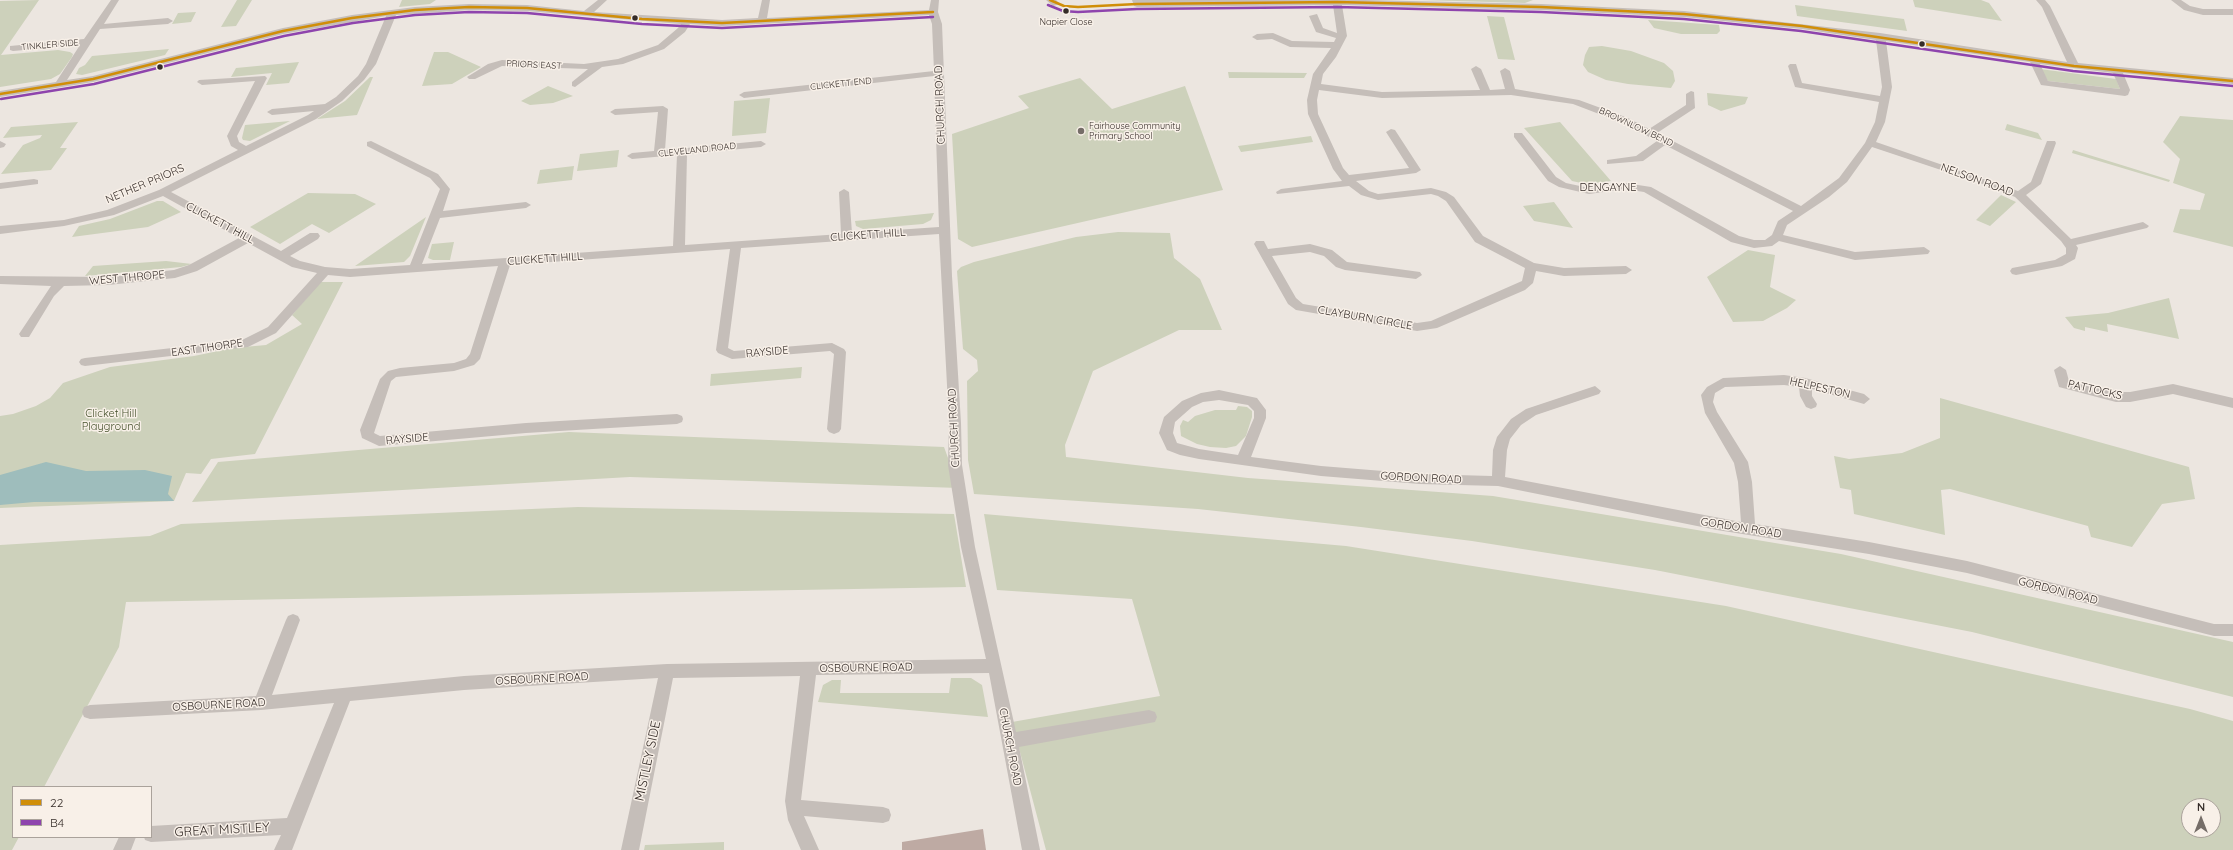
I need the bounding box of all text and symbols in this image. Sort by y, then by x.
marker: Napier Close [1061,6,1071,16]
unlabelled marker [630,13,640,23]
place label: Napier Close [1040,17,1092,27]
street label: TINKLER SIDE [21,37,79,53]
unlabelled marker [1917,39,1927,49]
street label: PRIORS EAST [506,58,562,72]
unlabelled marker [155,62,165,72]
street label: CHURCH ROAD [932,65,948,145]
street label: CLICKETT END [810,75,872,93]
street label: BROWNLOW BEND [1597,105,1675,149]
place label: Fairhouse Community Primary School [1089,121,1180,142]
marker: Fairhouse Community Primary School [1076,126,1086,136]
street label: CLEVELAND ROAD [658,141,736,159]
street label: NETHER PRIORS [104,161,186,207]
street label: NELSON ROAD [1939,161,2015,199]
street label: DENGAYNE [1580,181,1636,195]
street label: CLICKETT HILL [184,199,256,247]
street label: CLICKETT HILL [830,226,906,244]
street label: CLICKETT HILL [507,250,583,268]
street label: WEST THROPE [89,268,165,288]
street label: CLAYBURN CIRCLE [1317,303,1413,333]
street label: EAST THORPE [170,336,244,360]
street label: RAYSIDE [745,344,789,360]
street label: HELPESTON [1788,375,1852,401]
street label: PATTOCKS [2067,377,2123,403]
street label: CHURCH ROAD [945,388,963,468]
park label: Clicket Hill Playground [82,407,140,433]
street label: RAYSIDE [385,431,429,447]
street label: GORDON ROAD [1380,469,1462,487]
street label: GORDON ROAD [1700,515,1782,541]
street label: GORDON ROAD [2017,575,2099,607]
street label: OSBOURNE ROAD [819,661,913,675]
street label: OSBOURNE ROAD [495,670,589,688]
street label: OSBOURNE ROAD [172,696,266,714]
street label: CHURCH ROAD [996,707,1024,787]
street label: MISTLEY SIDE [632,719,664,803]
legend [12,786,152,838]
text: 22 [50,795,63,810]
north arrow [2181,798,2221,838]
text: N [2197,800,2205,814]
text: B4 [50,815,64,830]
street label: GREAT MISTLEY [174,820,270,840]

